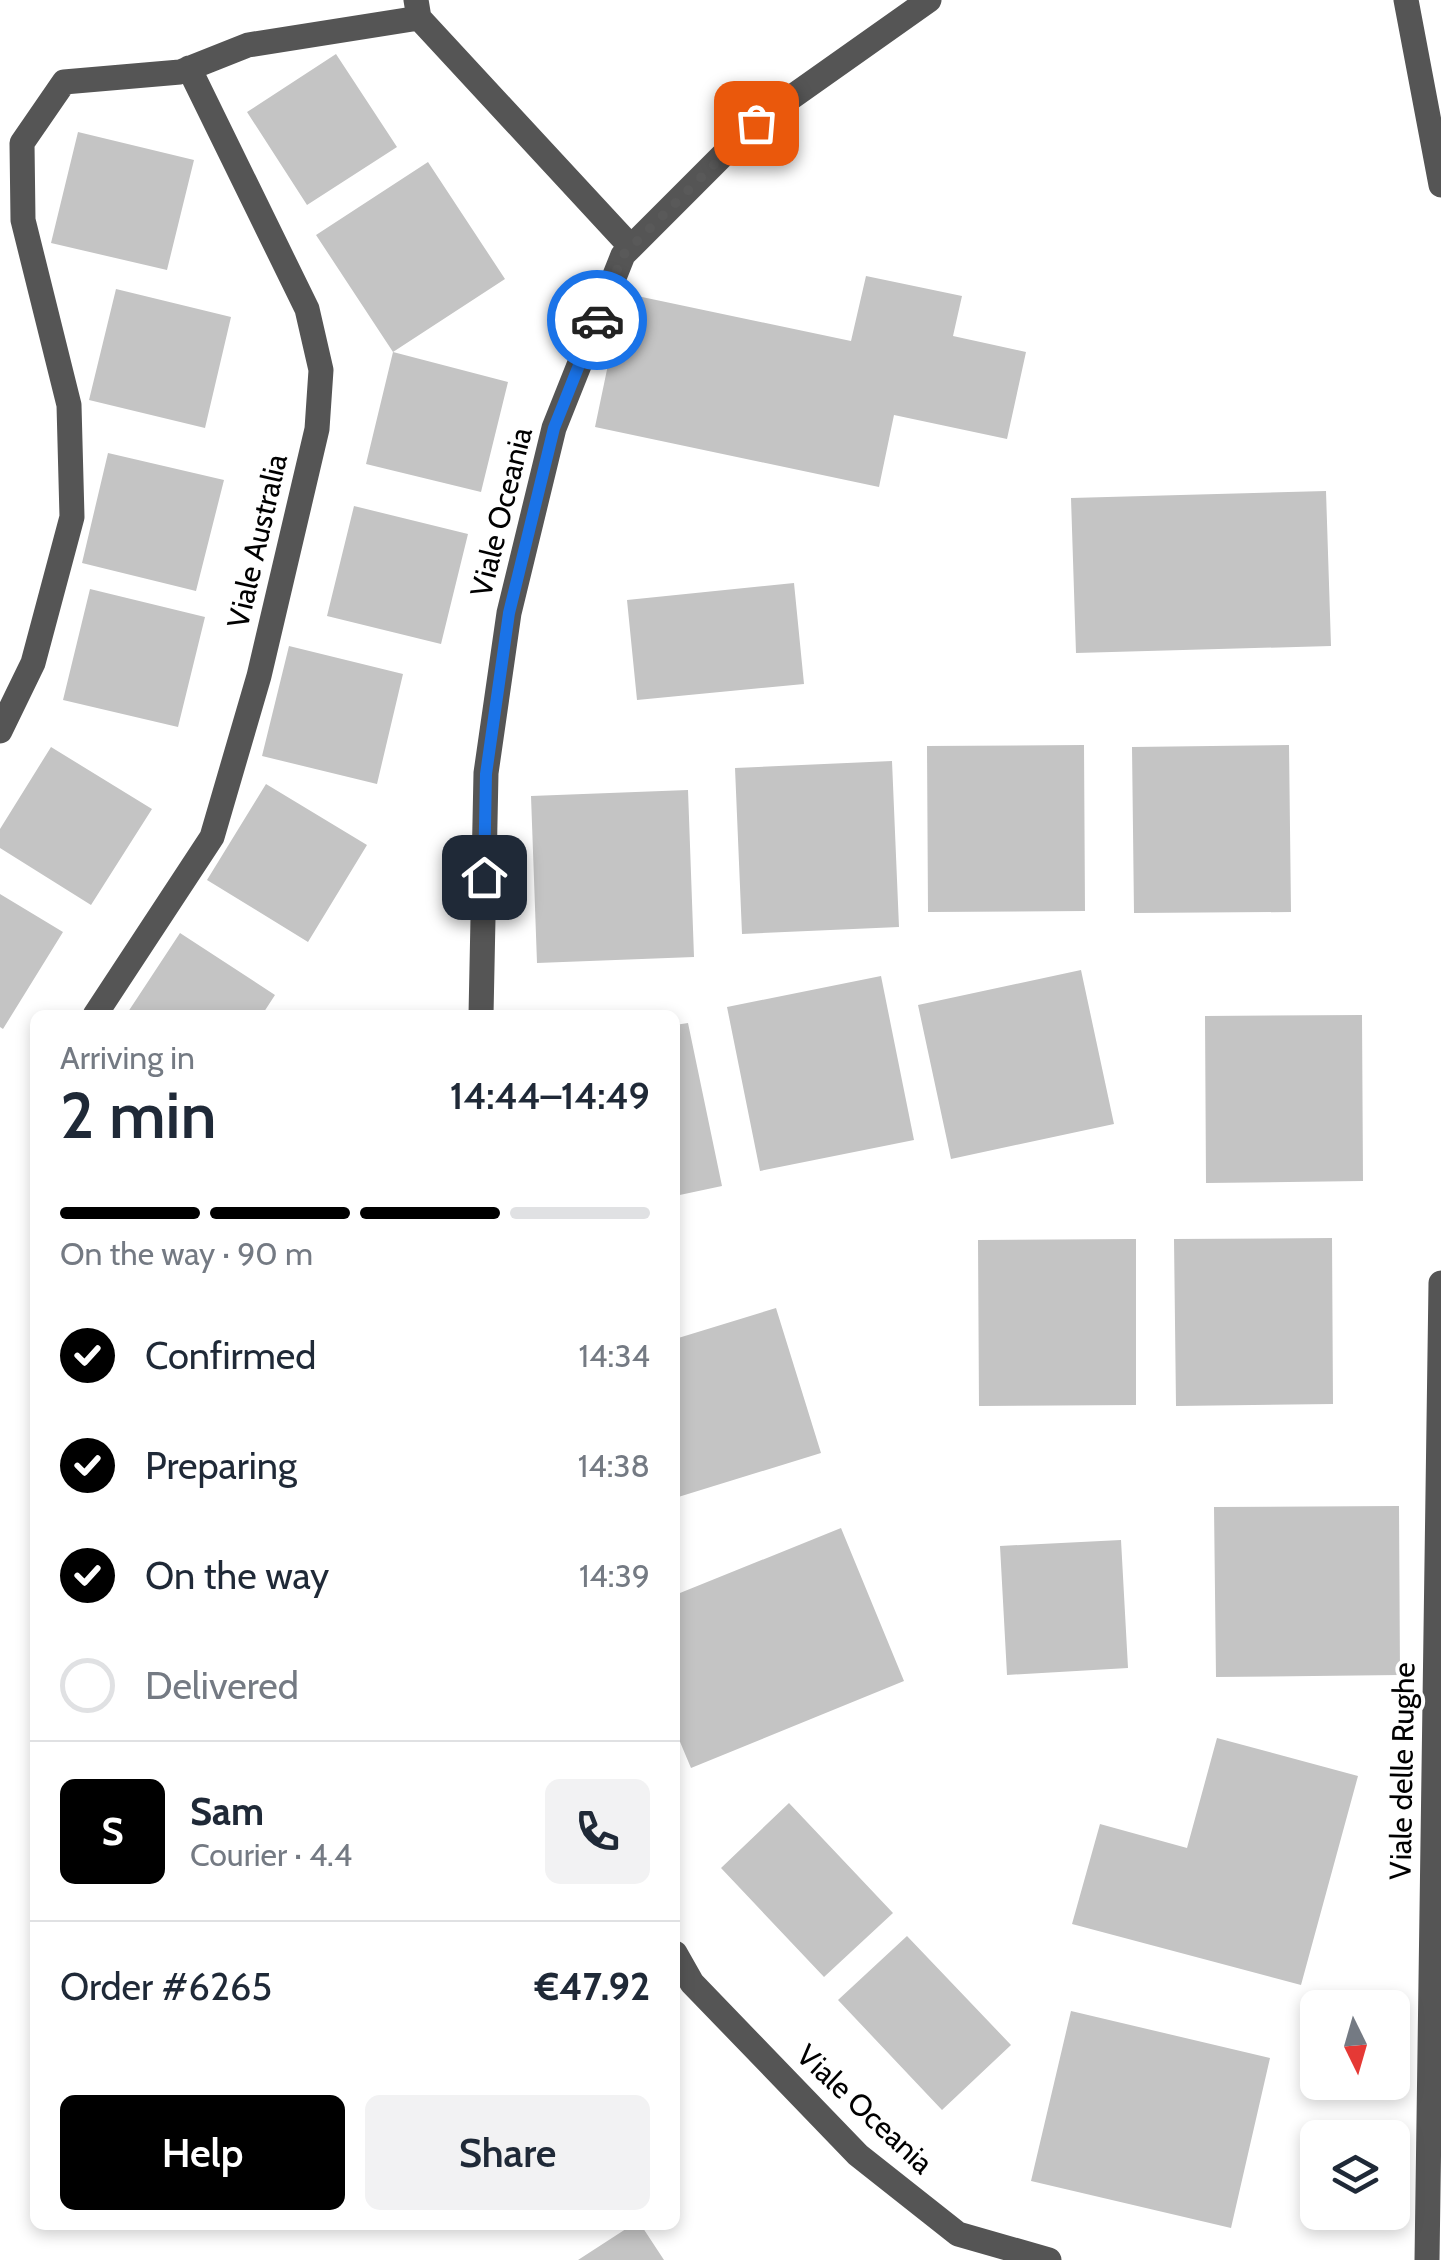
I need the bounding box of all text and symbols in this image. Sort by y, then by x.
pin [714,81,799,166]
icon: bag [729,96,784,151]
courier [547,270,647,370]
icon: car [570,293,625,348]
street label: Viale Oceania [462,423,540,600]
street label: Viale Australia [219,450,295,632]
pin [442,835,527,920]
icon: home [457,850,512,905]
text: Arriving in [60,1038,195,1077]
text: 14:44–14:49 [450,1072,650,1119]
text: 2 min [60,1075,217,1154]
text: On the way · 90 m [60,1234,313,1273]
icon: check [60,1328,115,1383]
text: Confirmed [145,1332,316,1379]
text: 14:34 [579,1336,650,1375]
icon: check [60,1438,115,1493]
text: Preparing [145,1442,297,1489]
text: 14:38 [578,1446,650,1485]
icon: check [60,1548,115,1603]
text: On the way [145,1552,329,1599]
text: 14:39 [579,1556,650,1595]
text: Delivered [145,1662,299,1709]
street label: Viale delle Rughe [1382,1662,1422,1880]
button: phone [545,1779,650,1884]
text: Sam [190,1788,264,1835]
text: S [101,1808,124,1855]
text: Courier · 4.4 [190,1835,352,1874]
text: Order #6265 [60,1963,272,2010]
text: €47.92 [535,1963,650,2010]
north arrow [1300,1990,1410,2100]
map controls [1300,1990,1410,2230]
street label: Viale Oceania [789,2036,941,2182]
button: Help [60,2095,345,2210]
button: Share [365,2095,650,2210]
button: layers [1300,2120,1410,2230]

